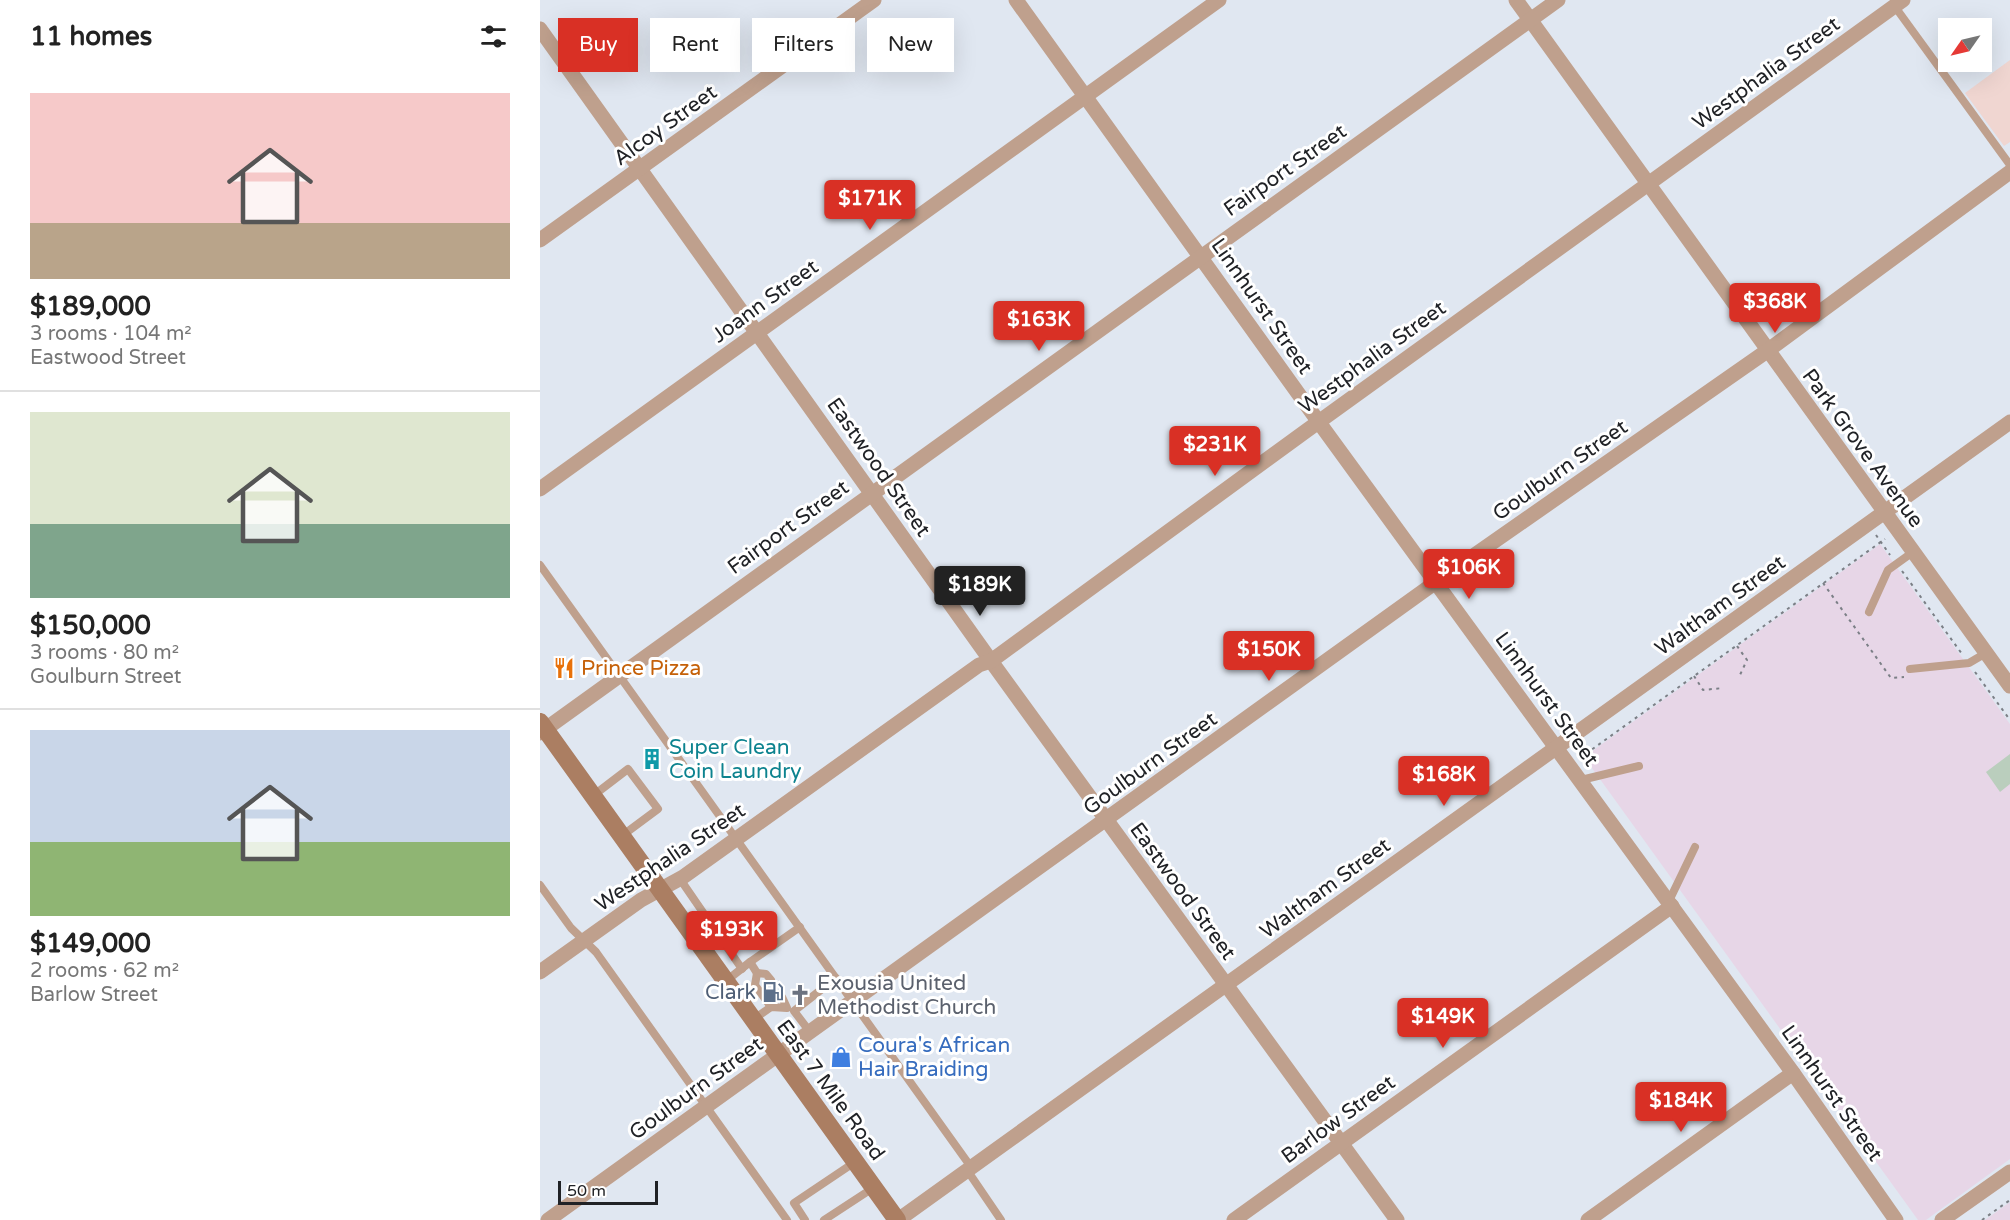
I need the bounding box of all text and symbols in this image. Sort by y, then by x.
street label: Westphalia Street [1688,12,1845,135]
chip: Buy [558,18,638,72]
chip: Rent [650,18,740,72]
chip: Filters [752,18,855,72]
chip: New [867,18,954,72]
north arrow [1938,18,1992,72]
map controls [1938,18,1992,72]
icon: filters [477,20,510,53]
text: 11 homes [30,21,152,52]
street label: Alcoy Street [609,80,722,171]
street label: Fairport Street [1219,119,1351,222]
icon: home [216,132,324,240]
pin: $171K [828,180,912,231]
text: $171K [838,187,902,211]
street label: Linnhurst Street [1205,234,1318,379]
street label: Joann Street [707,254,823,348]
pin: $368K [1733,283,1817,334]
text: $368K [1743,290,1807,314]
text: $189,000 [30,291,151,322]
street label: Westphalia Street [1294,296,1451,419]
pin: $163K [997,301,1081,352]
text: $163K [1007,308,1071,332]
text: 3 rooms · 104 m² [30,322,192,346]
text: Eastwood Street [30,346,186,370]
street label: Park Grove Avenue [1797,364,1929,533]
street label: Eastwood Street [821,393,936,542]
street label: Goulburn Street [1488,415,1633,526]
pin: $231K [1173,426,1257,477]
text: $231K [1183,433,1247,457]
icon: home [216,451,324,559]
street label: Fairport Street [723,475,854,580]
pin: $106K [1427,549,1511,600]
street label: Waltham Street [1650,550,1790,661]
text: $106K [1437,556,1501,580]
pin: $189K [938,566,1022,617]
text: $189K [948,573,1012,597]
text: $150,000 [30,610,151,641]
street label: Linnhurst Street [1489,627,1604,771]
pin: $150K [1227,631,1311,682]
text: $150K [1237,638,1301,662]
text: 3 rooms · 80 m² [30,641,179,665]
restaurant icon: Prince Pizza [552,656,576,680]
place label: Prince Pizza [581,656,701,681]
text: Goulburn Street [30,665,181,689]
street label: Goulburn Street [1079,707,1222,820]
place label: Super Clean Coin Laundry [669,735,801,784]
building icon: Super Clean Coin Laundry [640,747,664,771]
pin: $168K [1402,756,1486,807]
text: $168K [1412,763,1476,787]
icon: home [216,769,324,877]
street label: Westphalia Street [590,798,750,917]
street label: Eastwood Street [1124,818,1241,965]
street label: Waltham Street [1255,833,1395,944]
pin: $193K [690,911,774,962]
text: $193K [700,918,764,942]
text: $149,000 [30,928,151,959]
text: 2 rooms · 62 m² [30,959,179,983]
place label: Exousia United Methodist Church [817,971,996,1020]
place label: Clark [705,980,756,1005]
fuel station icon: Clark [761,980,785,1004]
text: Barlow Street [30,983,158,1007]
church icon: Exousia United Methodist Church [788,983,812,1007]
pin: $149K [1401,998,1485,1049]
text: $149K [1411,1005,1475,1029]
street label: East 7 Mile Road [771,1015,890,1166]
street label: Linnhurst Street [1775,1021,1888,1166]
street label: Goulburn Street [625,1032,768,1145]
place label: Coura's African Hair Braiding [858,1033,1010,1082]
shop icon: Coura's African Hair Braiding [829,1045,853,1069]
street label: Barlow Street [1277,1070,1400,1169]
pin: $184K [1639,1082,1723,1133]
text: $184K [1649,1089,1713,1113]
scale bar [558,1178,658,1206]
text: 50 m [567,1181,606,1201]

